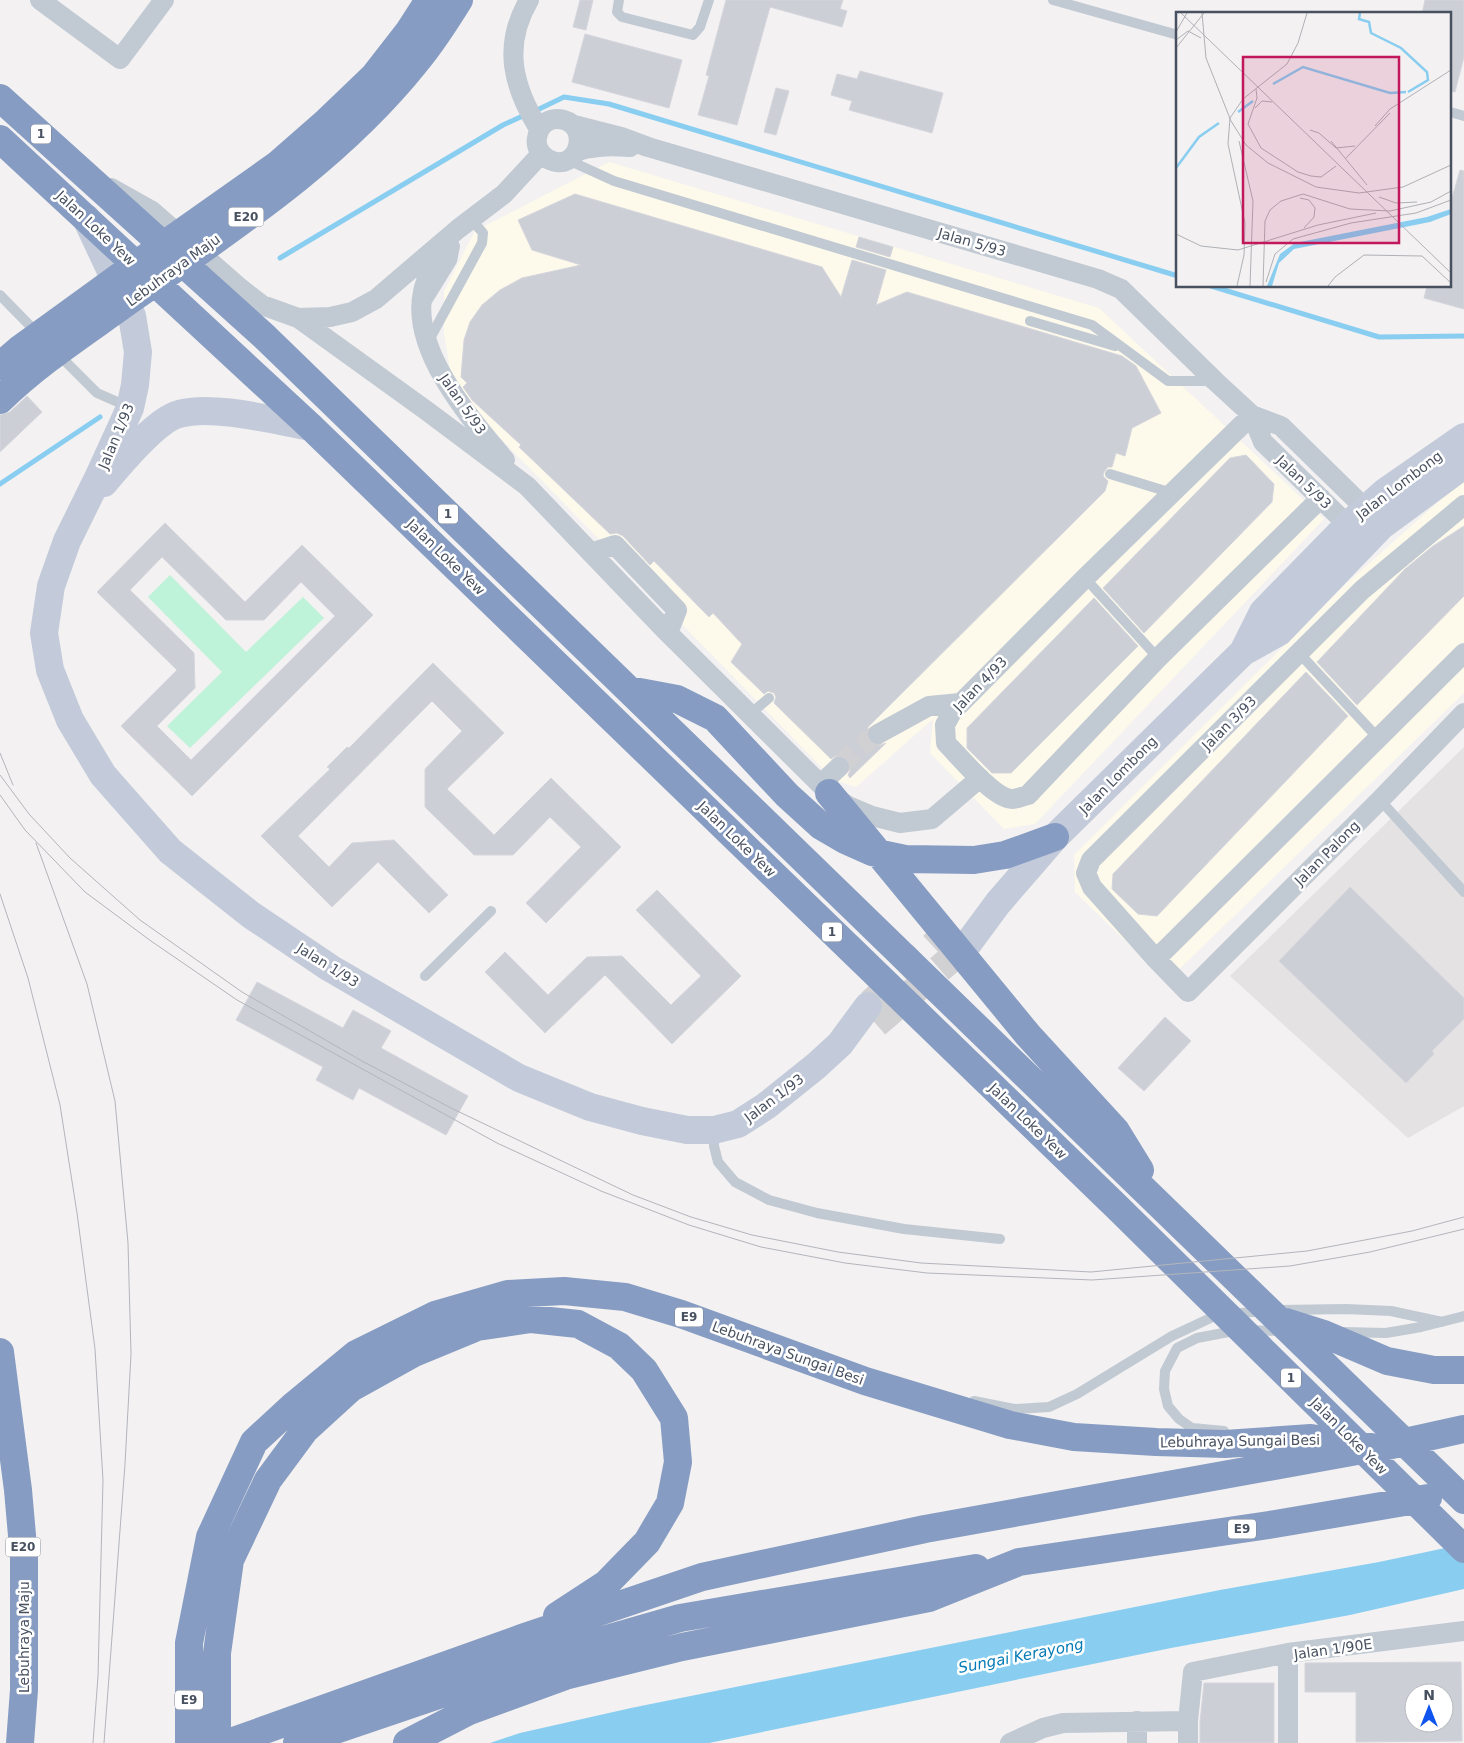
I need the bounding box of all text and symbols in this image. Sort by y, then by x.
inset map [1176,12,1452,288]
road number: 1 [31,125,51,144]
street label: Jalan Loke Yew [52,187,139,269]
road number: E20 [228,208,264,226]
street label: Jalan 5/93 [935,224,1008,259]
street label: Lebuhraya Maju [123,231,223,309]
street label: Jalan 5/93 [436,370,490,437]
street label: Jalan 1/93 [95,401,137,472]
street label: Jalan Lombong [1352,447,1445,523]
street label: Jalan 5/93 [1273,451,1335,512]
road number: 1 [438,504,458,524]
street label: Jalan Loke Yew [403,515,488,598]
street label: Jalan 4/93 [949,653,1010,715]
street label: Jalan 3/93 [1198,693,1259,754]
street label: Jalan Lombong [1075,733,1160,818]
street label: Jalan Loke Yew [694,797,779,880]
street label: Jalan Palong [1291,817,1363,889]
road number: 1 [822,922,842,942]
street label: Jalan 1/93 [293,939,362,990]
street label: Jalan 1/93 [740,1071,807,1126]
street label: Jalan Loke Yew [985,1079,1070,1162]
road number: E9 [675,1308,703,1326]
street label: Lebuhraya Sungai Besi [710,1318,866,1388]
road number: 1 [1281,1369,1301,1388]
street label: Jalan Loke Yew [1307,1394,1391,1478]
street label: Lebuhraya Sungai Besi [1160,1432,1320,1450]
road number: E9 [1228,1520,1256,1538]
road number: E20 [5,1538,40,1556]
street label: Lebuhraya Maju [16,1581,32,1693]
water label: Sungai Kerayong [957,1635,1085,1677]
street label: Jalan 1/90E [1292,1636,1373,1663]
north arrow [1404,1683,1454,1733]
text: N [1423,1687,1435,1703]
road number: E9 [175,1690,203,1710]

